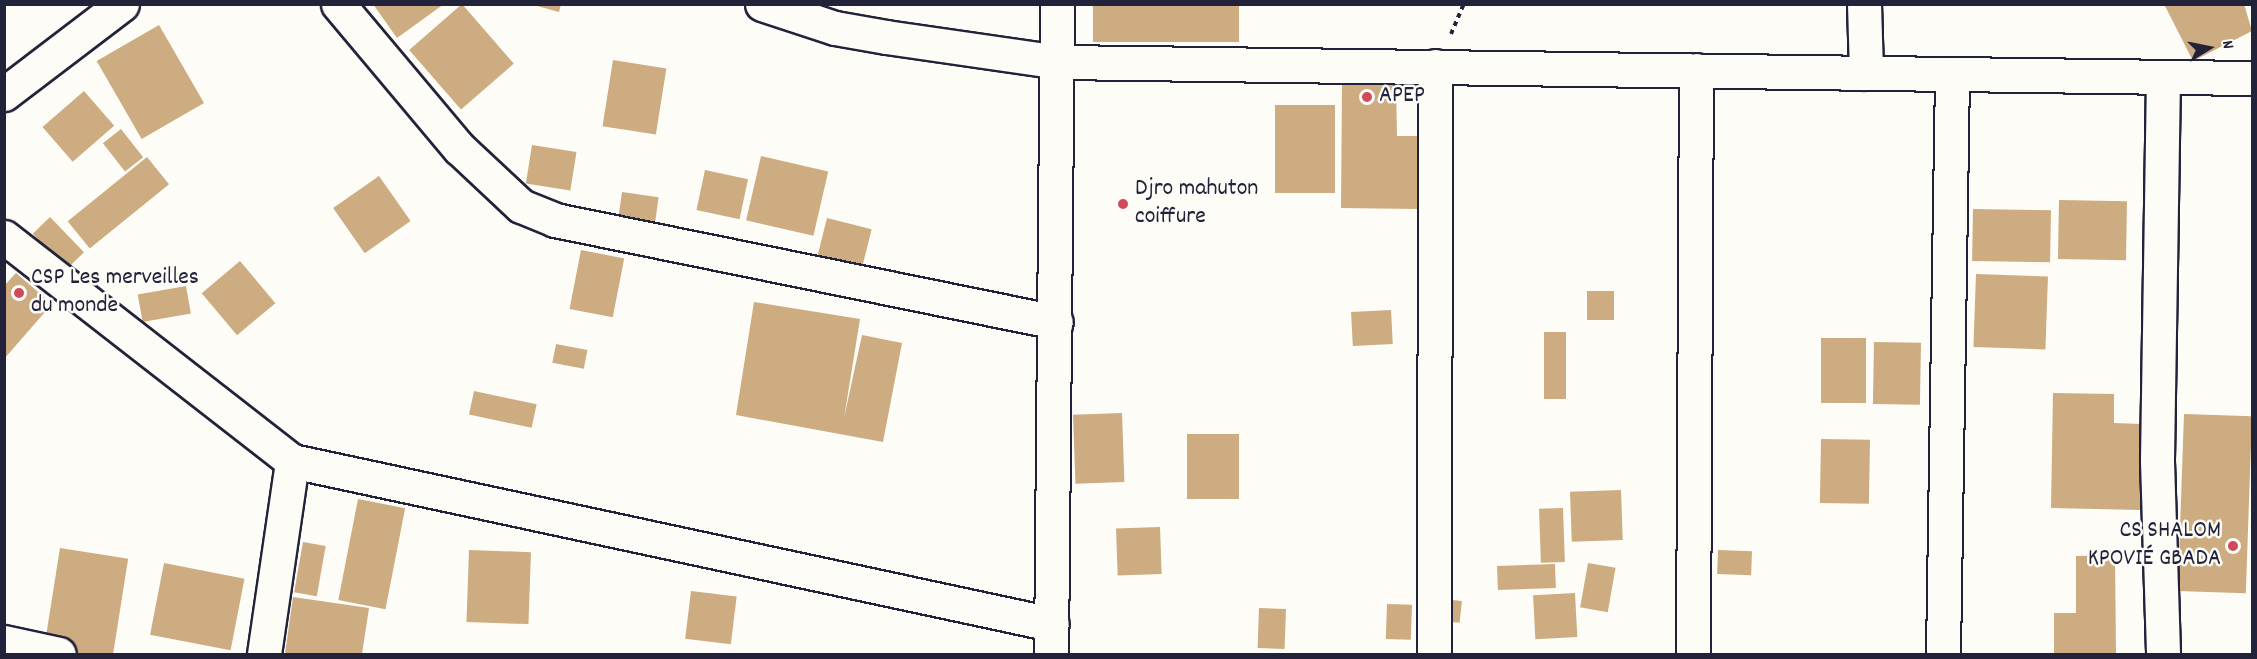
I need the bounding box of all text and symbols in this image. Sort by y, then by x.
north arrow [2179,18,2239,78]
text: N [2215,39,2239,51]
place label: APEP [1379,83,1425,111]
marker: APEP [1360,90,1374,104]
place label: Djro mahuton coiffure [1135,176,1258,232]
marker: Djro mahuton coiffure [1116,197,1130,211]
place label: CSP Les merveilles du monde [31,265,199,321]
marker: CSP Les merveilles du monde [12,286,26,300]
place label: CS SHALOM KPOVIÉ GBADA [2088,518,2221,574]
marker: CS SHALOM KPOVIÉ GBADA [2226,539,2240,553]

